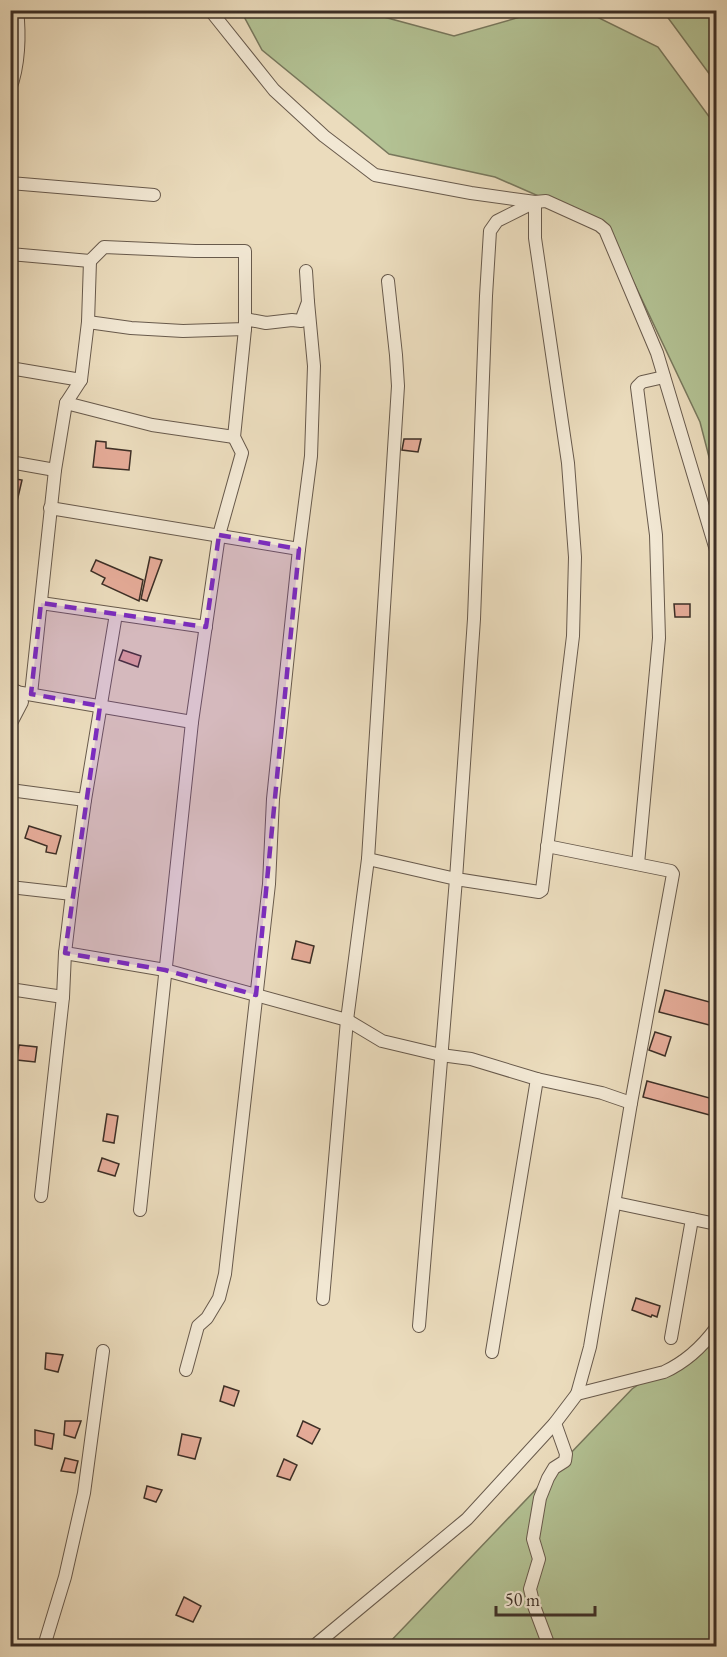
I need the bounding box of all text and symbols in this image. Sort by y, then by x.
scale bar [496,1579,595,1617]
text: 50 m [505,1588,540,1611]

